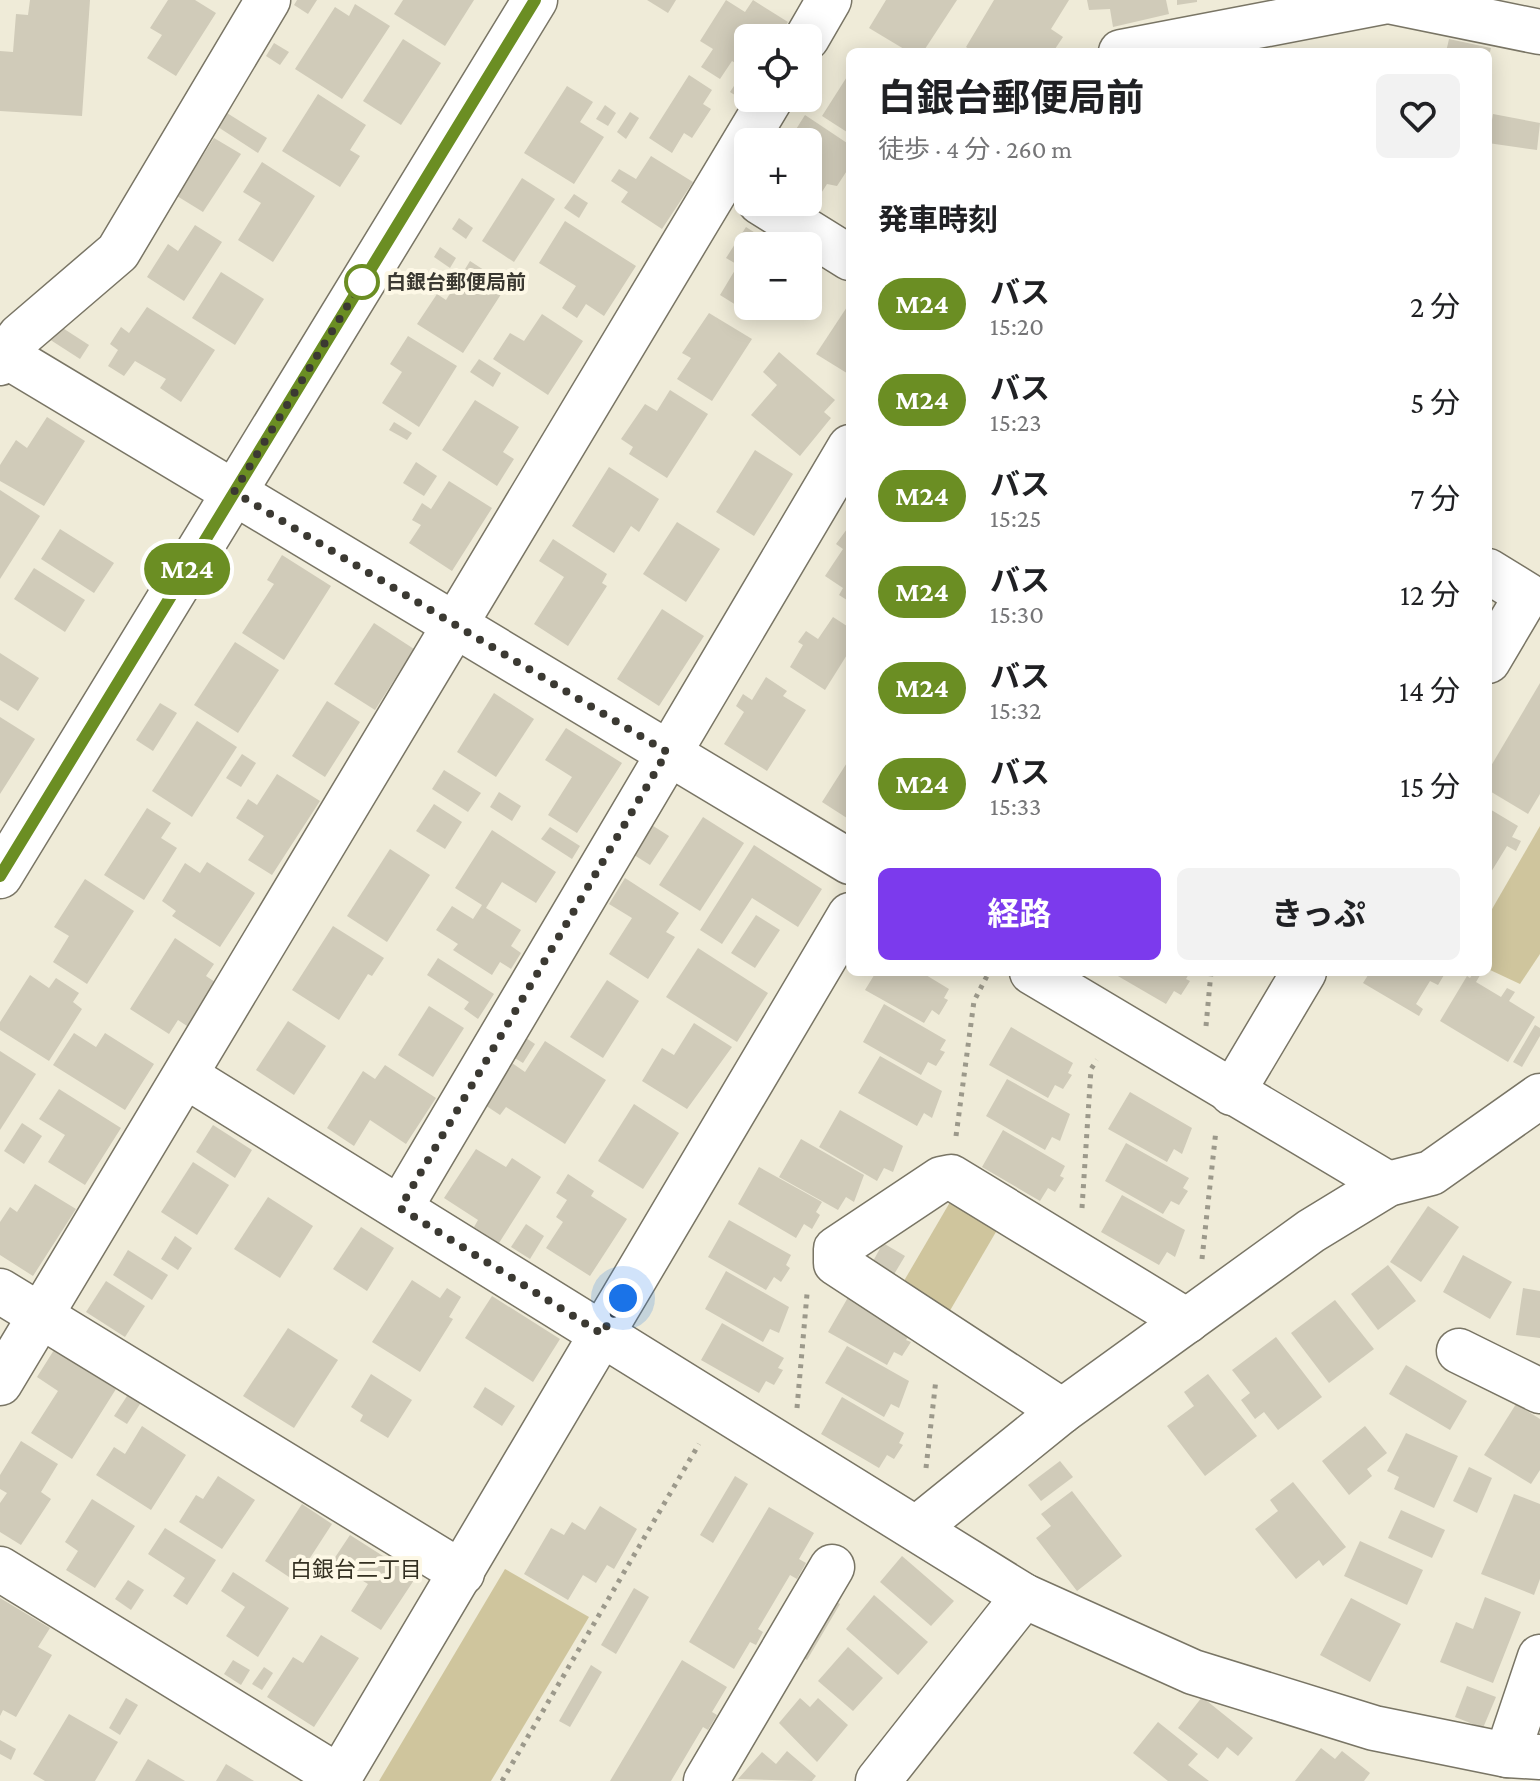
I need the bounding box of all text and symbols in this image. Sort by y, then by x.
map controls [734,24,822,320]
button: locate [734,24,822,112]
button: heart [1376,74,1460,158]
text: 白銀台郵便局前 [878,77,1144,119]
button: + [734,128,822,216]
text: 徒歩 · 4 分 · 260 m [878,135,1072,164]
text: 発車時刻 [878,203,998,236]
button: − [734,232,822,320]
marker: 白銀台郵便局前 [345,265,379,299]
place label: 白銀台郵便局前 [386,271,526,293]
text: バス [990,276,1050,309]
text: M24 [895,288,949,319]
text: 2 分 [1410,290,1460,323]
text: 15:20 [990,312,1044,341]
text: バス [990,372,1050,405]
text: M24 [895,384,949,415]
text: 5 分 [1410,386,1460,419]
text: 15:23 [990,408,1042,437]
text: バス [990,468,1050,501]
text: M24 [895,480,949,511]
text: 7 分 [1411,482,1460,515]
text: 15:25 [990,504,1042,533]
line badge: M24 [141,543,233,595]
text: M24 [160,553,214,584]
text: バス [990,564,1050,597]
text: M24 [895,576,949,607]
text: 12 分 [1400,578,1460,611]
text: 15:30 [990,600,1044,629]
text: バス [990,660,1050,693]
text: M24 [895,672,949,703]
text: 14 分 [1399,674,1460,707]
text: 15:32 [990,696,1041,725]
text: バス [990,756,1050,789]
text: M24 [895,768,949,799]
text: 15 分 [1400,770,1460,803]
text: 15:33 [990,792,1041,821]
button: 経路 [878,868,1161,960]
button: きっぷ [1177,868,1460,960]
your location [603,1278,643,1318]
district label: 白銀台二丁目 [290,1557,422,1582]

